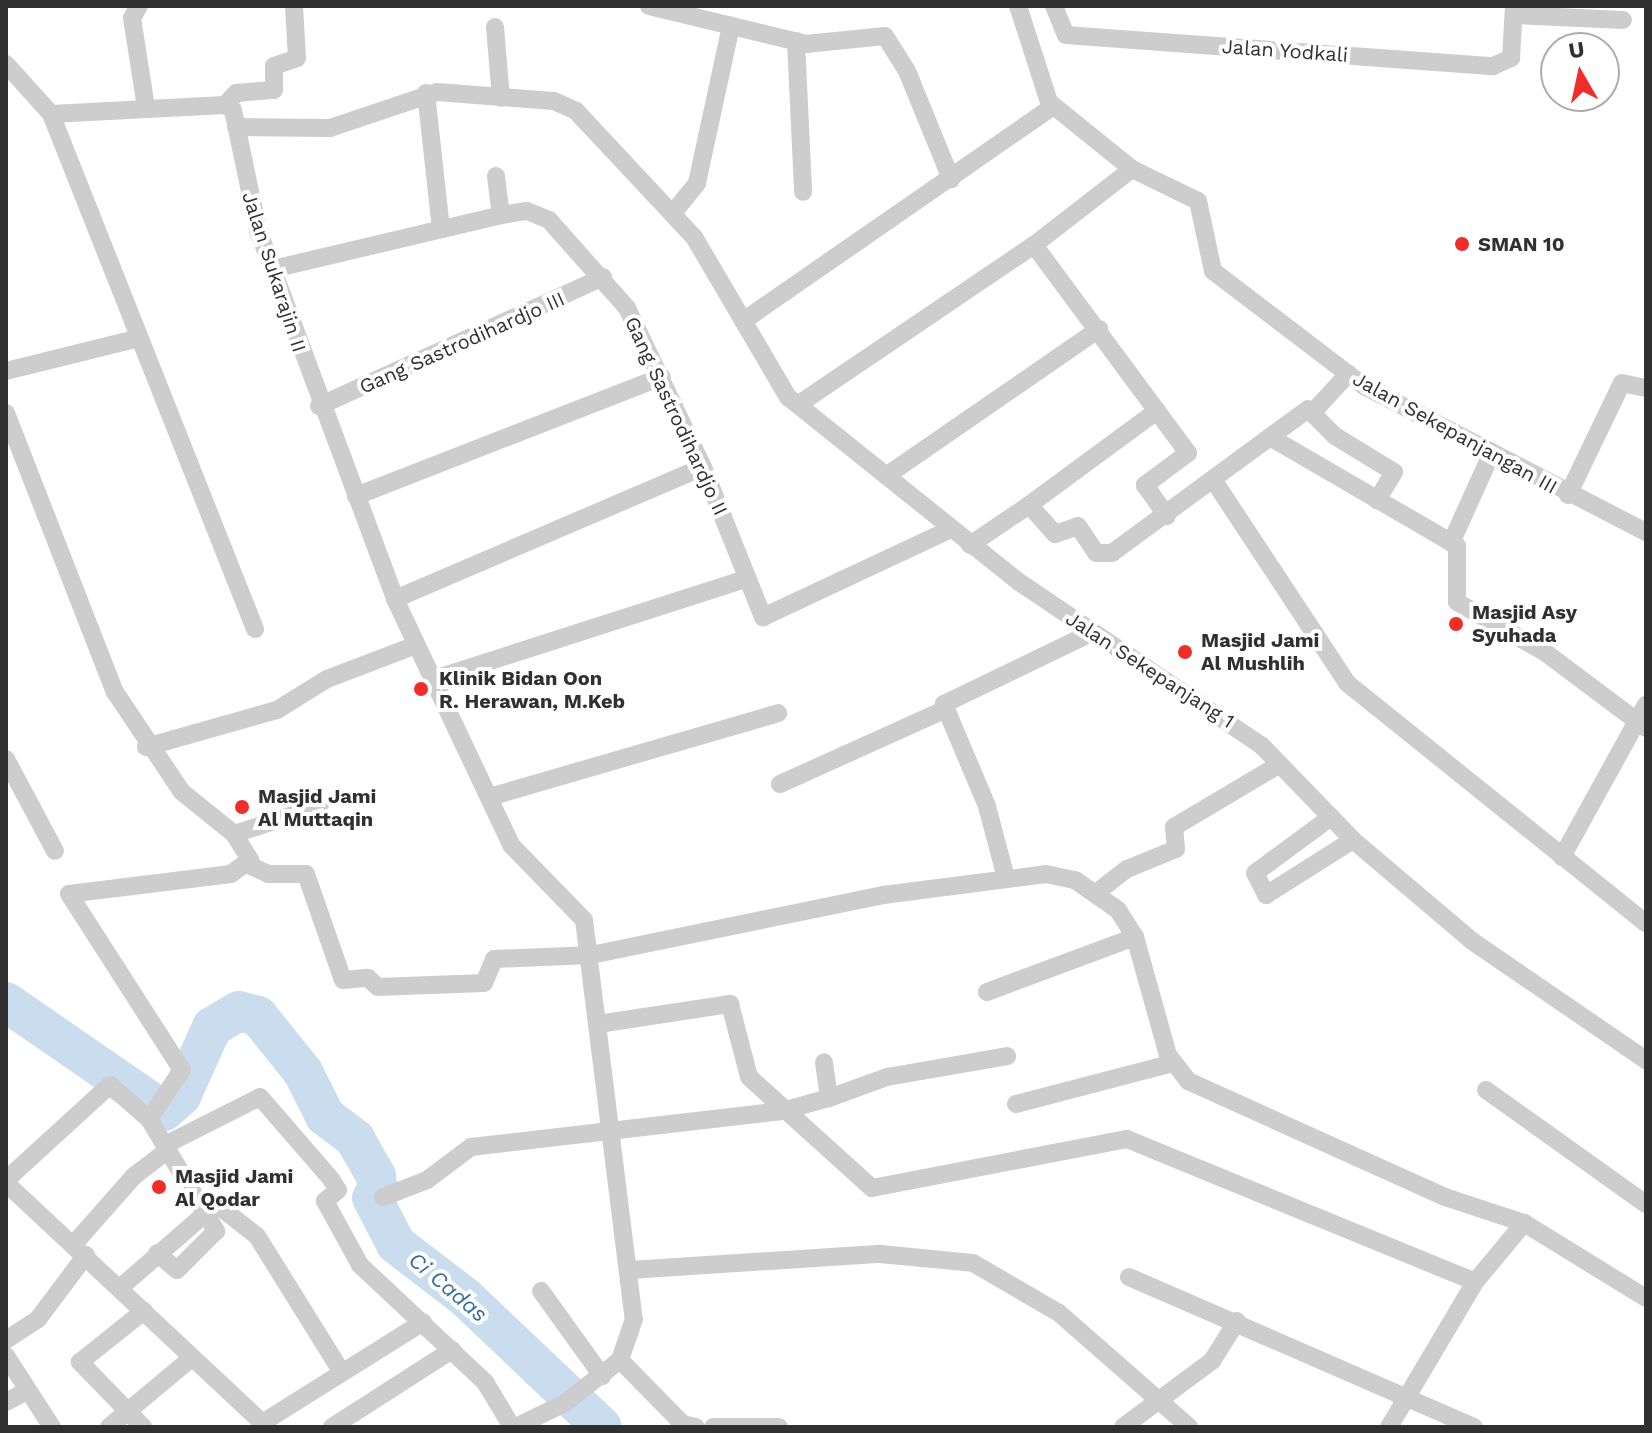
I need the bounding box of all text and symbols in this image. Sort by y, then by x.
north arrow [1540,32,1620,112]
street label: Jalan Yodkali [1221,35,1349,67]
text: U [1567,36,1586,63]
street label: Jalan Sukarajin II [237,189,311,355]
place label: SMAN 10 [1478,232,1565,256]
marker: SMAN 10 [1453,235,1471,253]
street label: Gang Sastrodihardjo III [356,287,568,399]
street label: Gang Sastrodihardjo II [619,313,733,519]
street label: Jalan Sekepanjangan III [1349,367,1561,499]
place label: Masjid Asy Syuhada [1472,600,1577,647]
street label: Jalan Sekepanjang 1 [1061,606,1239,734]
marker: Masjid Asy Syuhada [1447,615,1465,633]
place label: Masjid Jami Al Mushlih [1201,628,1320,675]
marker: Masjid Jami Al Mushlih [1176,643,1194,661]
place label: Klinik Bidan Oon R. Herawan, M.Keb [439,666,625,713]
marker: Klinik Bidan Oon R. Herawan, M.Keb [410,678,432,700]
place label: Masjid Jami Al Muttaqin [258,784,377,831]
marker: Masjid Jami Al Muttaqin [233,798,251,816]
place label: Masjid Jami Al Qodar [175,1164,294,1211]
marker: Masjid Jami Al Qodar [150,1178,168,1196]
water label: Ci Cadas [403,1247,493,1327]

